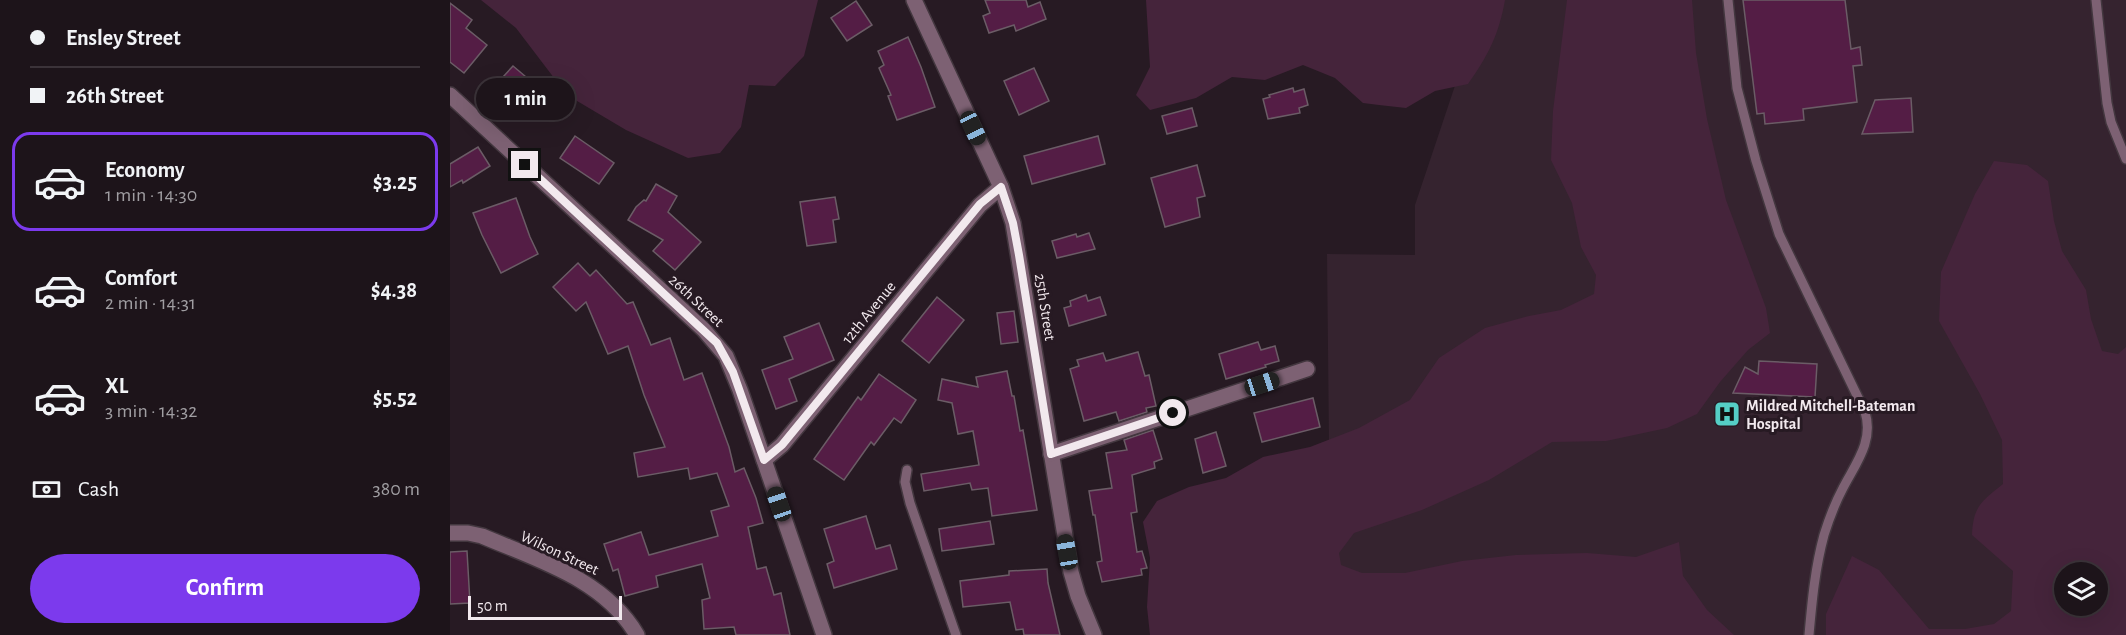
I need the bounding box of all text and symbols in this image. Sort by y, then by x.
text: Ensley Street [66,27,181,49]
callout: 1 min [476,78,574,120]
text: 26th Street [66,85,164,107]
text: 1 min [504,89,547,109]
car [957,108,989,148]
route end [511,151,538,178]
icon: car [33,155,87,209]
text: Economy [105,159,185,181]
text: $3.25 [373,171,417,193]
text: 1 min · 14:30 [105,185,197,205]
icon: car [33,263,87,317]
text: Comfort [105,267,177,289]
street label: 26th Street [666,272,727,330]
street label: 25th Street [1032,272,1058,342]
street label: 12th Avenue [839,278,899,347]
text: $4.38 [371,279,417,301]
text: 2 min · 14:31 [105,293,196,313]
car [1242,370,1282,398]
icon: car [33,371,87,425]
text: XL [105,375,128,397]
text: $5.52 [373,387,417,409]
place label: Mildred Mitchell-Bateman Hospital [1746,398,1915,432]
route start [1159,399,1186,426]
hospital icon: Mildred Mitchell-Bateman Hospital [1712,399,1742,429]
text: 3 min · 14:32 [105,401,197,421]
icon: cash [30,473,63,506]
text: Cash [78,478,119,500]
text: 380 m [372,479,420,499]
car [765,484,793,524]
street label: Wilson Street [518,528,601,578]
car [1055,533,1079,571]
button: Confirm [30,554,420,623]
map controls [2054,562,2108,616]
button: layers [2054,562,2108,616]
scale bar [468,593,622,620]
text: 50 m [477,598,508,614]

